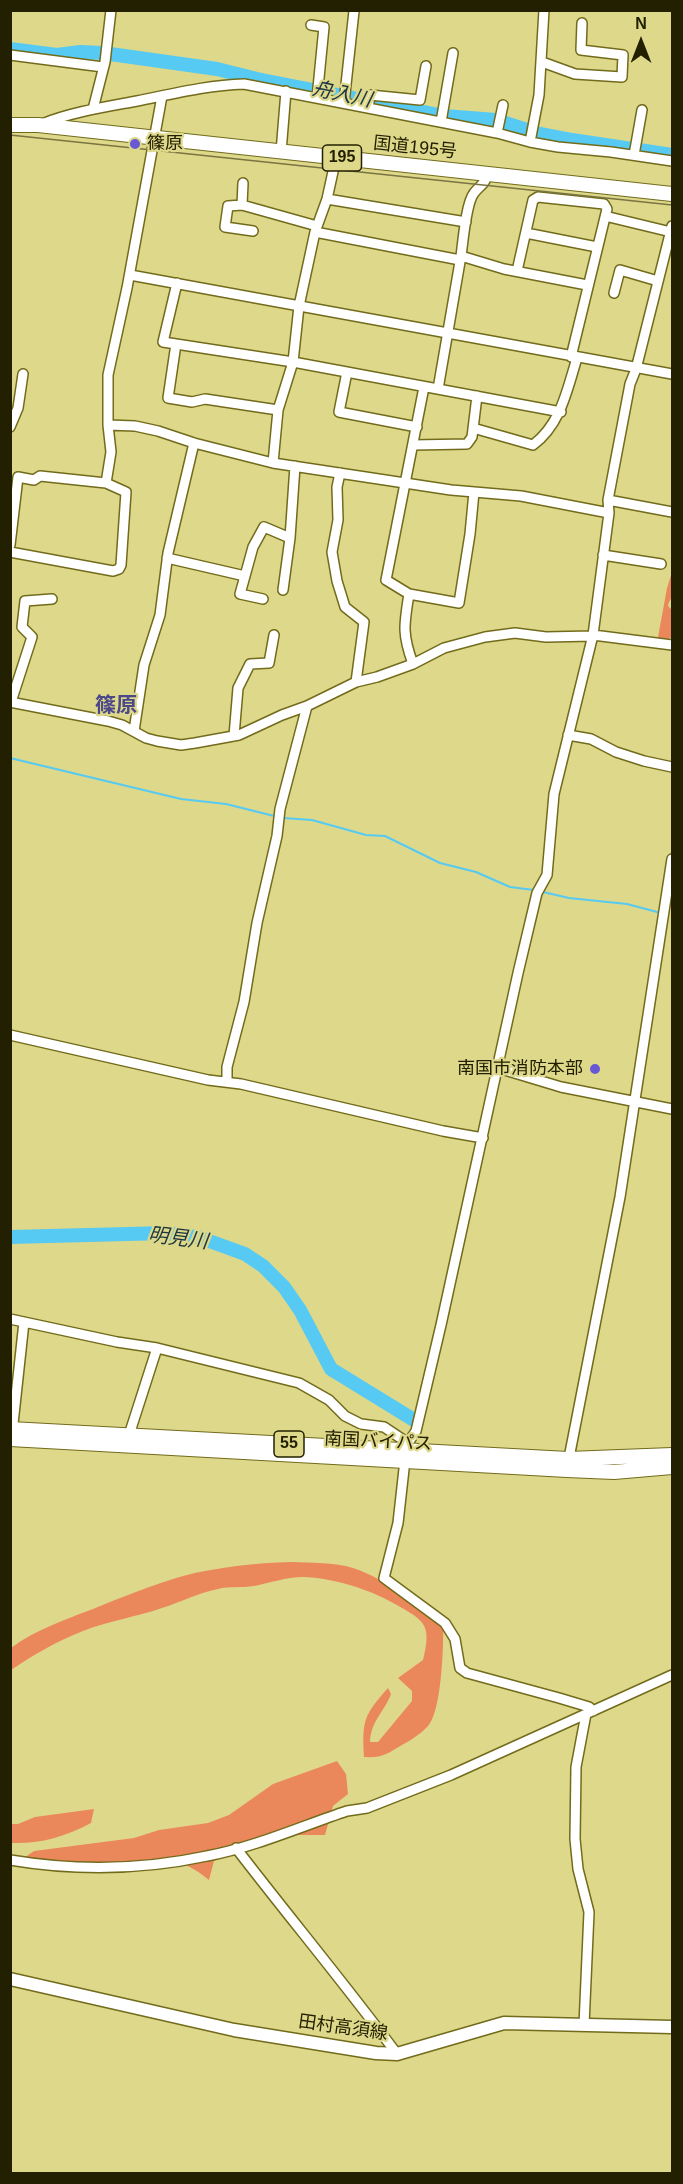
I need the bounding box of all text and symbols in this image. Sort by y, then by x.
north arrow [611,12,671,72]
text: N [635,15,647,32]
water label: 舟入川 [310,77,374,113]
place label: 篠原 [147,133,183,155]
street label: 国道195号 [372,133,458,163]
marker: 篠原 [128,137,142,151]
road number: 195 [322,145,362,171]
district label: 篠原 [95,693,137,719]
place label: 南国市消防本部 [457,1058,583,1080]
marker: 南国市消防本部 [588,1062,602,1076]
water label: 明見川 [147,1223,209,1255]
street label: 南国バイパス [324,1428,432,1456]
road number: 55 [274,1431,304,1457]
street label: 田村高須線 [297,2011,389,2045]

